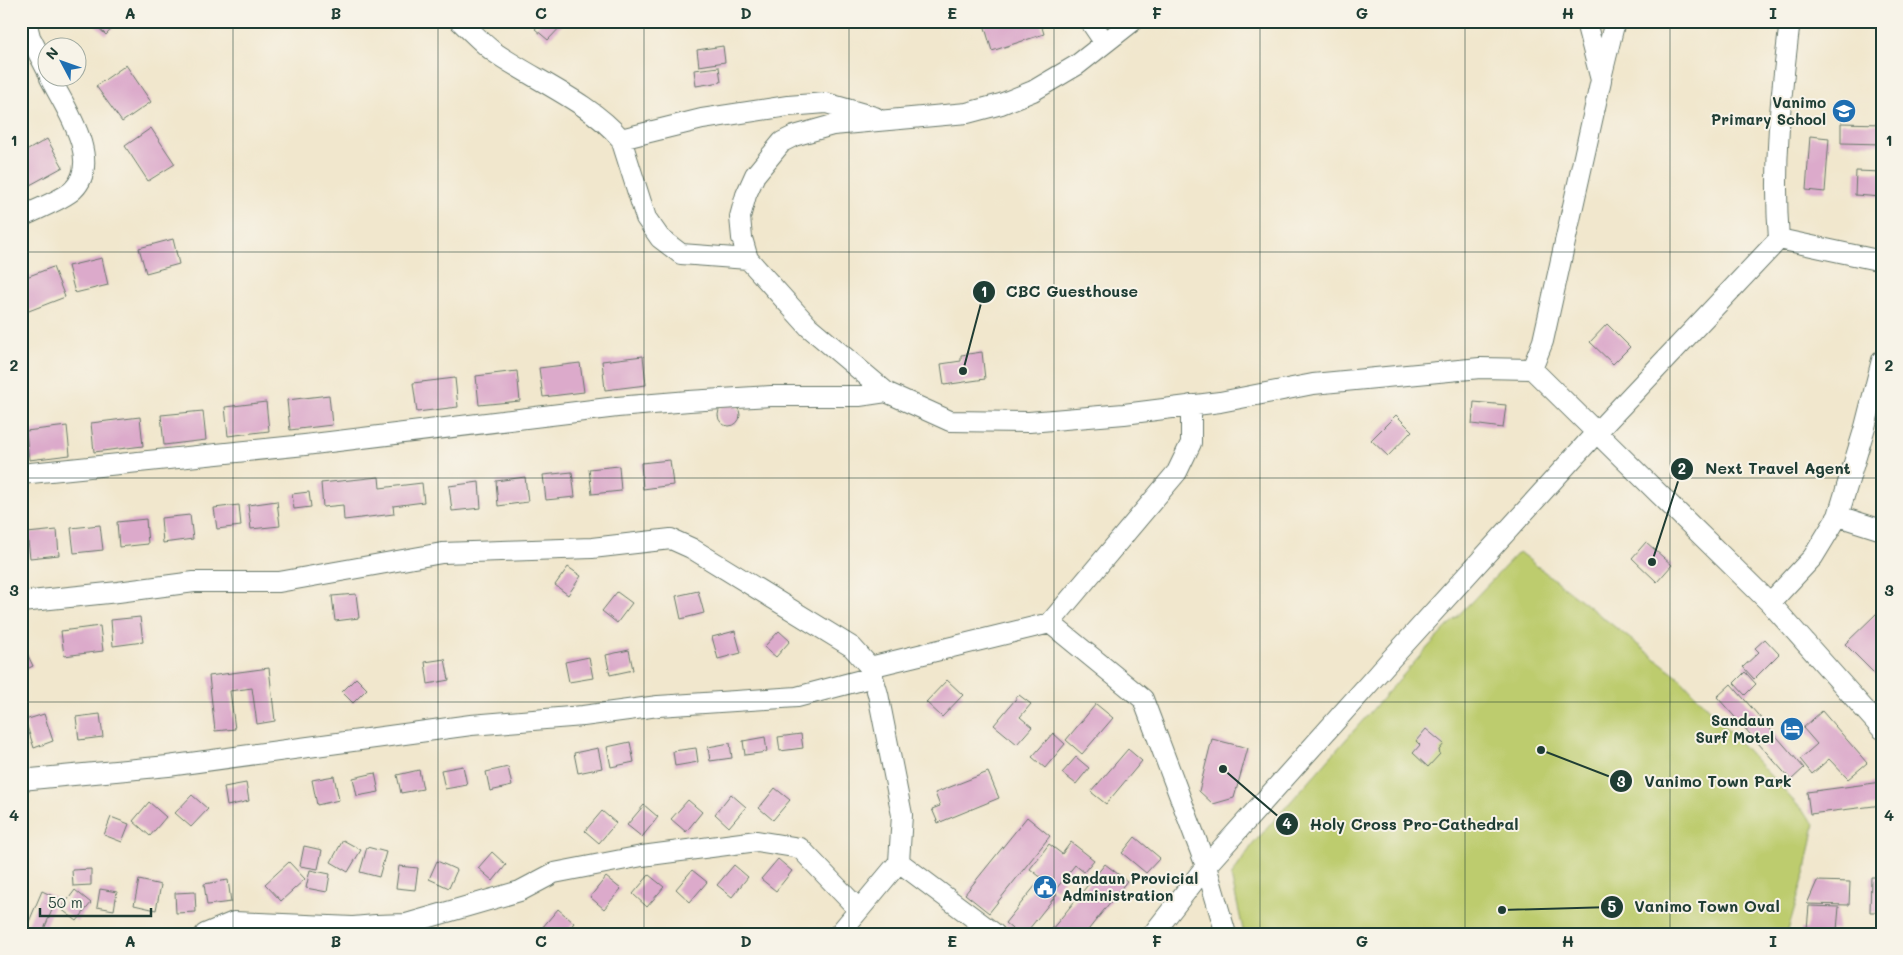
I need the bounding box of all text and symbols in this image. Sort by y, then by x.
text: A [124,2,136,23]
text: B [331,2,341,23]
text: C [535,2,547,23]
text: D [740,2,752,23]
text: E [947,2,957,23]
text: F [1152,2,1162,23]
text: G [1356,2,1368,23]
text: H [1562,2,1574,23]
text: I [1769,2,1777,23]
north arrow [38,38,88,88]
text: N [41,43,62,63]
place label: Vanimo Primary School [1711,92,1826,129]
school or university icon: Vanimo Primary School [1831,98,1857,124]
text: 1 [10,129,18,150]
text: 1 [1885,129,1893,150]
callout: CBC Guesthouse [971,276,1148,307]
text: CBC Guesthouse [1006,280,1138,301]
text: 1 [981,281,987,301]
text: 2 [10,354,19,375]
text: 2 [1885,354,1894,375]
callout: Next Travel Agent [1670,453,1860,484]
text: Next Travel Agent [1705,457,1851,478]
text: 2 [1678,458,1686,478]
text: 3 [9,579,19,600]
text: 3 [1884,579,1894,600]
place label: Sandaun Surf Motel [1695,710,1774,747]
hotel icon: Sandaun Surf Motel [1779,716,1805,742]
callout: Vanimo Town Park [1609,766,1801,797]
text: Vanimo Town Park [1644,770,1792,791]
text: 3 [1616,771,1626,791]
text: 4 [9,804,19,825]
text: 4 [1884,804,1894,825]
callout: Holy Cross Pro-Cathedral [1274,809,1528,840]
text: 4 [1282,813,1292,833]
text: Holy Cross Pro-Cathedral [1309,813,1519,834]
place label: Sandaun Provicial Administration [1062,868,1198,905]
public building icon: Sandaun Provicial Administration [1032,874,1058,900]
scale bar [40,885,151,917]
callout: Vanimo Town Oval [1599,891,1789,922]
text: 50 m [48,892,83,912]
text: Vanimo Town Oval [1634,895,1780,916]
text: 5 [1608,896,1617,916]
text: A [124,930,136,951]
text: B [331,930,341,951]
text: C [535,930,547,951]
text: D [740,930,752,951]
text: E [947,930,957,951]
text: F [1152,930,1162,951]
text: G [1356,930,1368,951]
text: H [1562,930,1574,951]
text: I [1769,930,1777,951]

